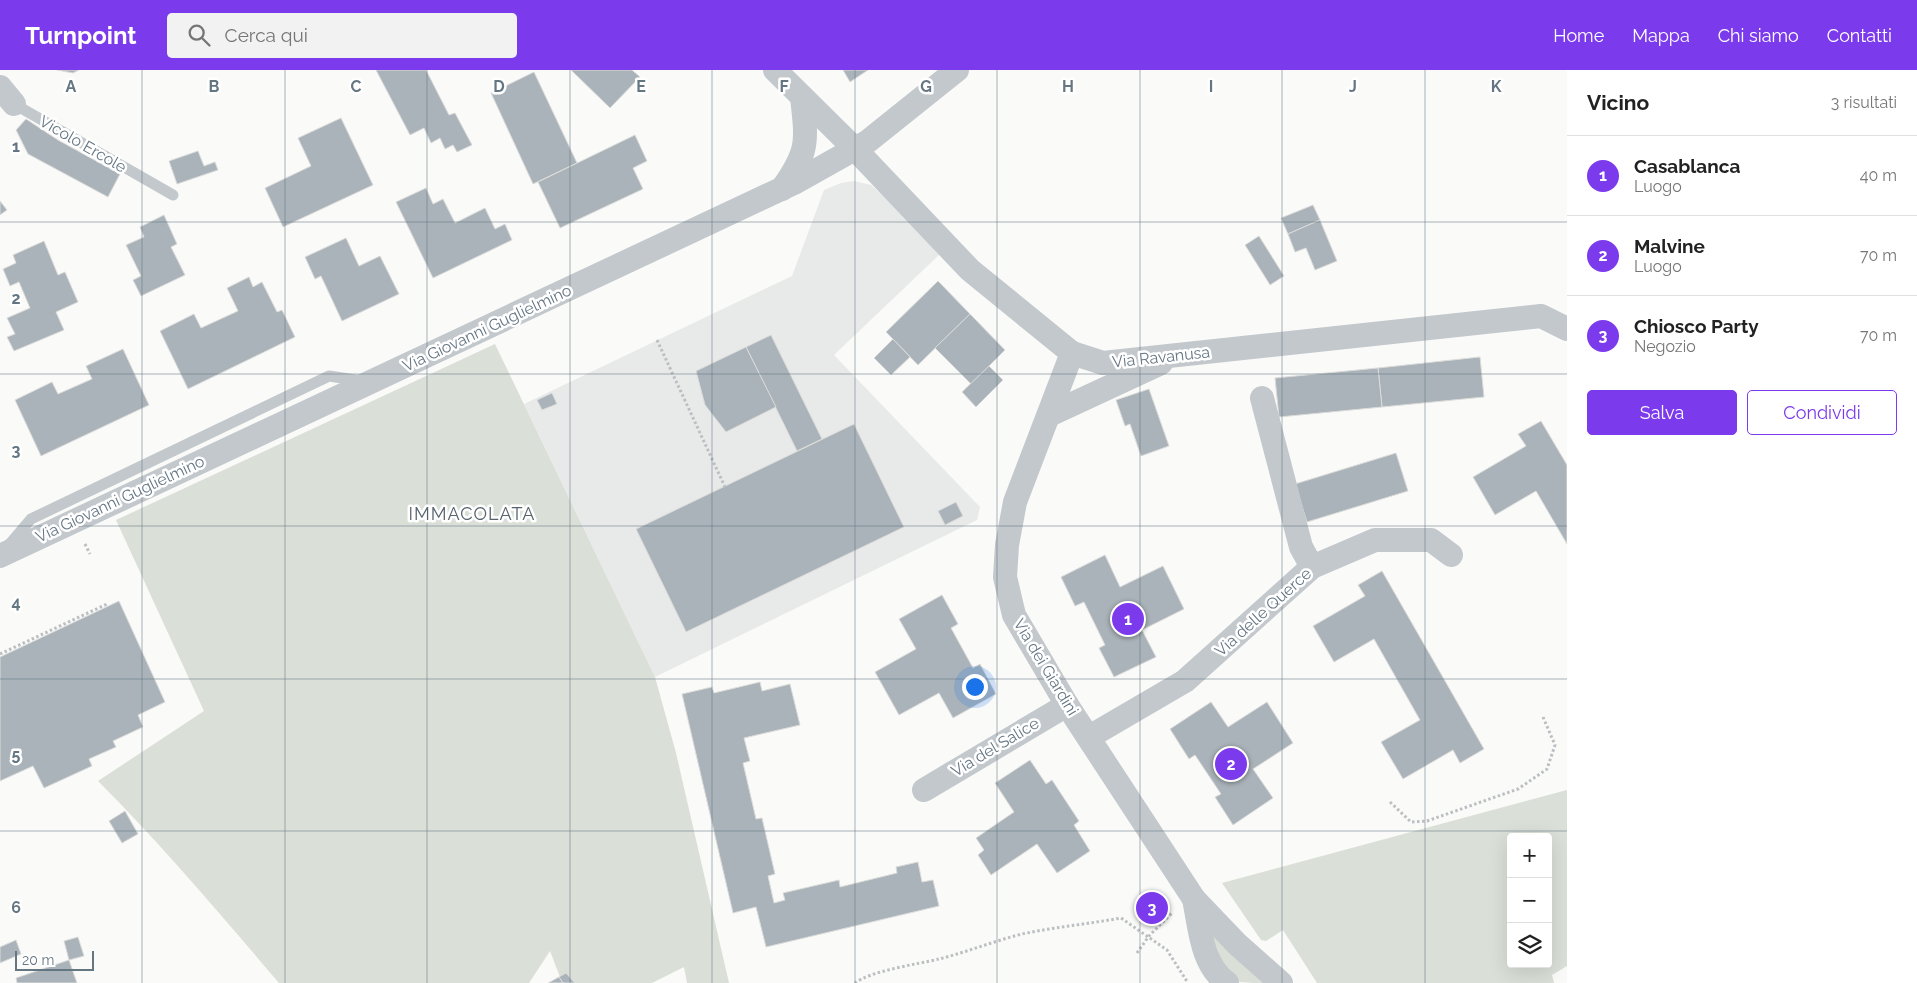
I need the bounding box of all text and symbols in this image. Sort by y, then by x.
search box [167,13,517,58]
text: Turnpoint [25,21,137,50]
icon: search [185,21,213,49]
text: Cerca qui [225,24,308,46]
text: Home [1553,25,1604,46]
text: Mappa [1632,25,1690,46]
text: Chi siamo [1718,25,1799,46]
text: Contatti [1827,25,1892,46]
text: A [66,77,77,96]
text: B [209,77,220,96]
text: C [351,77,362,96]
text: D [493,77,505,96]
text: E [636,77,646,96]
text: F [779,77,789,96]
text: G [920,77,932,96]
text: H [1062,77,1074,96]
text: I [1209,77,1213,96]
text: J [1349,77,1357,96]
text: K [1491,77,1502,96]
text: Vicino [1587,90,1649,115]
text: 3 risultati [1831,93,1897,112]
street label: Vicolo Ercole [36,111,130,177]
text: 1 [12,137,20,156]
text: Casablanca [1634,155,1740,177]
text: 1 [1599,166,1607,185]
text: 40 m [1860,166,1897,185]
text: Luogo [1634,177,1682,196]
text: Malvine [1634,235,1705,257]
text: 2 [1598,246,1608,265]
text: 70 m [1860,246,1897,265]
text: Luogo [1634,257,1682,276]
street label: Via Giovanni Guglielmino [400,280,574,376]
text: 2 [11,289,21,308]
text: Chiosco Party [1634,315,1759,337]
text: 3 [1599,326,1607,345]
text: 70 m [1860,326,1897,345]
text: Negozio [1634,337,1696,356]
street label: Via Ravanusa [1111,342,1211,372]
button: Salva [1587,390,1737,435]
button: Condividi [1747,390,1897,435]
text: 3 [12,441,21,460]
street label: Via Giovanni Guglielmino [33,451,207,547]
district label: IMMACOLATA [409,503,535,524]
street label: Via delle Querce [1211,564,1315,660]
text: 4 [11,593,21,612]
pin: 1 [1112,600,1144,638]
street label: Via dei Giardini [1010,615,1082,719]
your location [962,674,988,700]
street label: Via del Salice [948,713,1042,781]
text: 5 [12,745,21,764]
pin: 2 [1215,745,1247,783]
map controls [1507,833,1552,968]
button: + [1507,833,1552,878]
button: − [1507,878,1552,923]
pin: 3 [1136,889,1168,927]
text: 6 [11,898,21,917]
button: layers [1507,923,1552,968]
scale bar [15,948,94,971]
text: 20 m [22,952,54,968]

